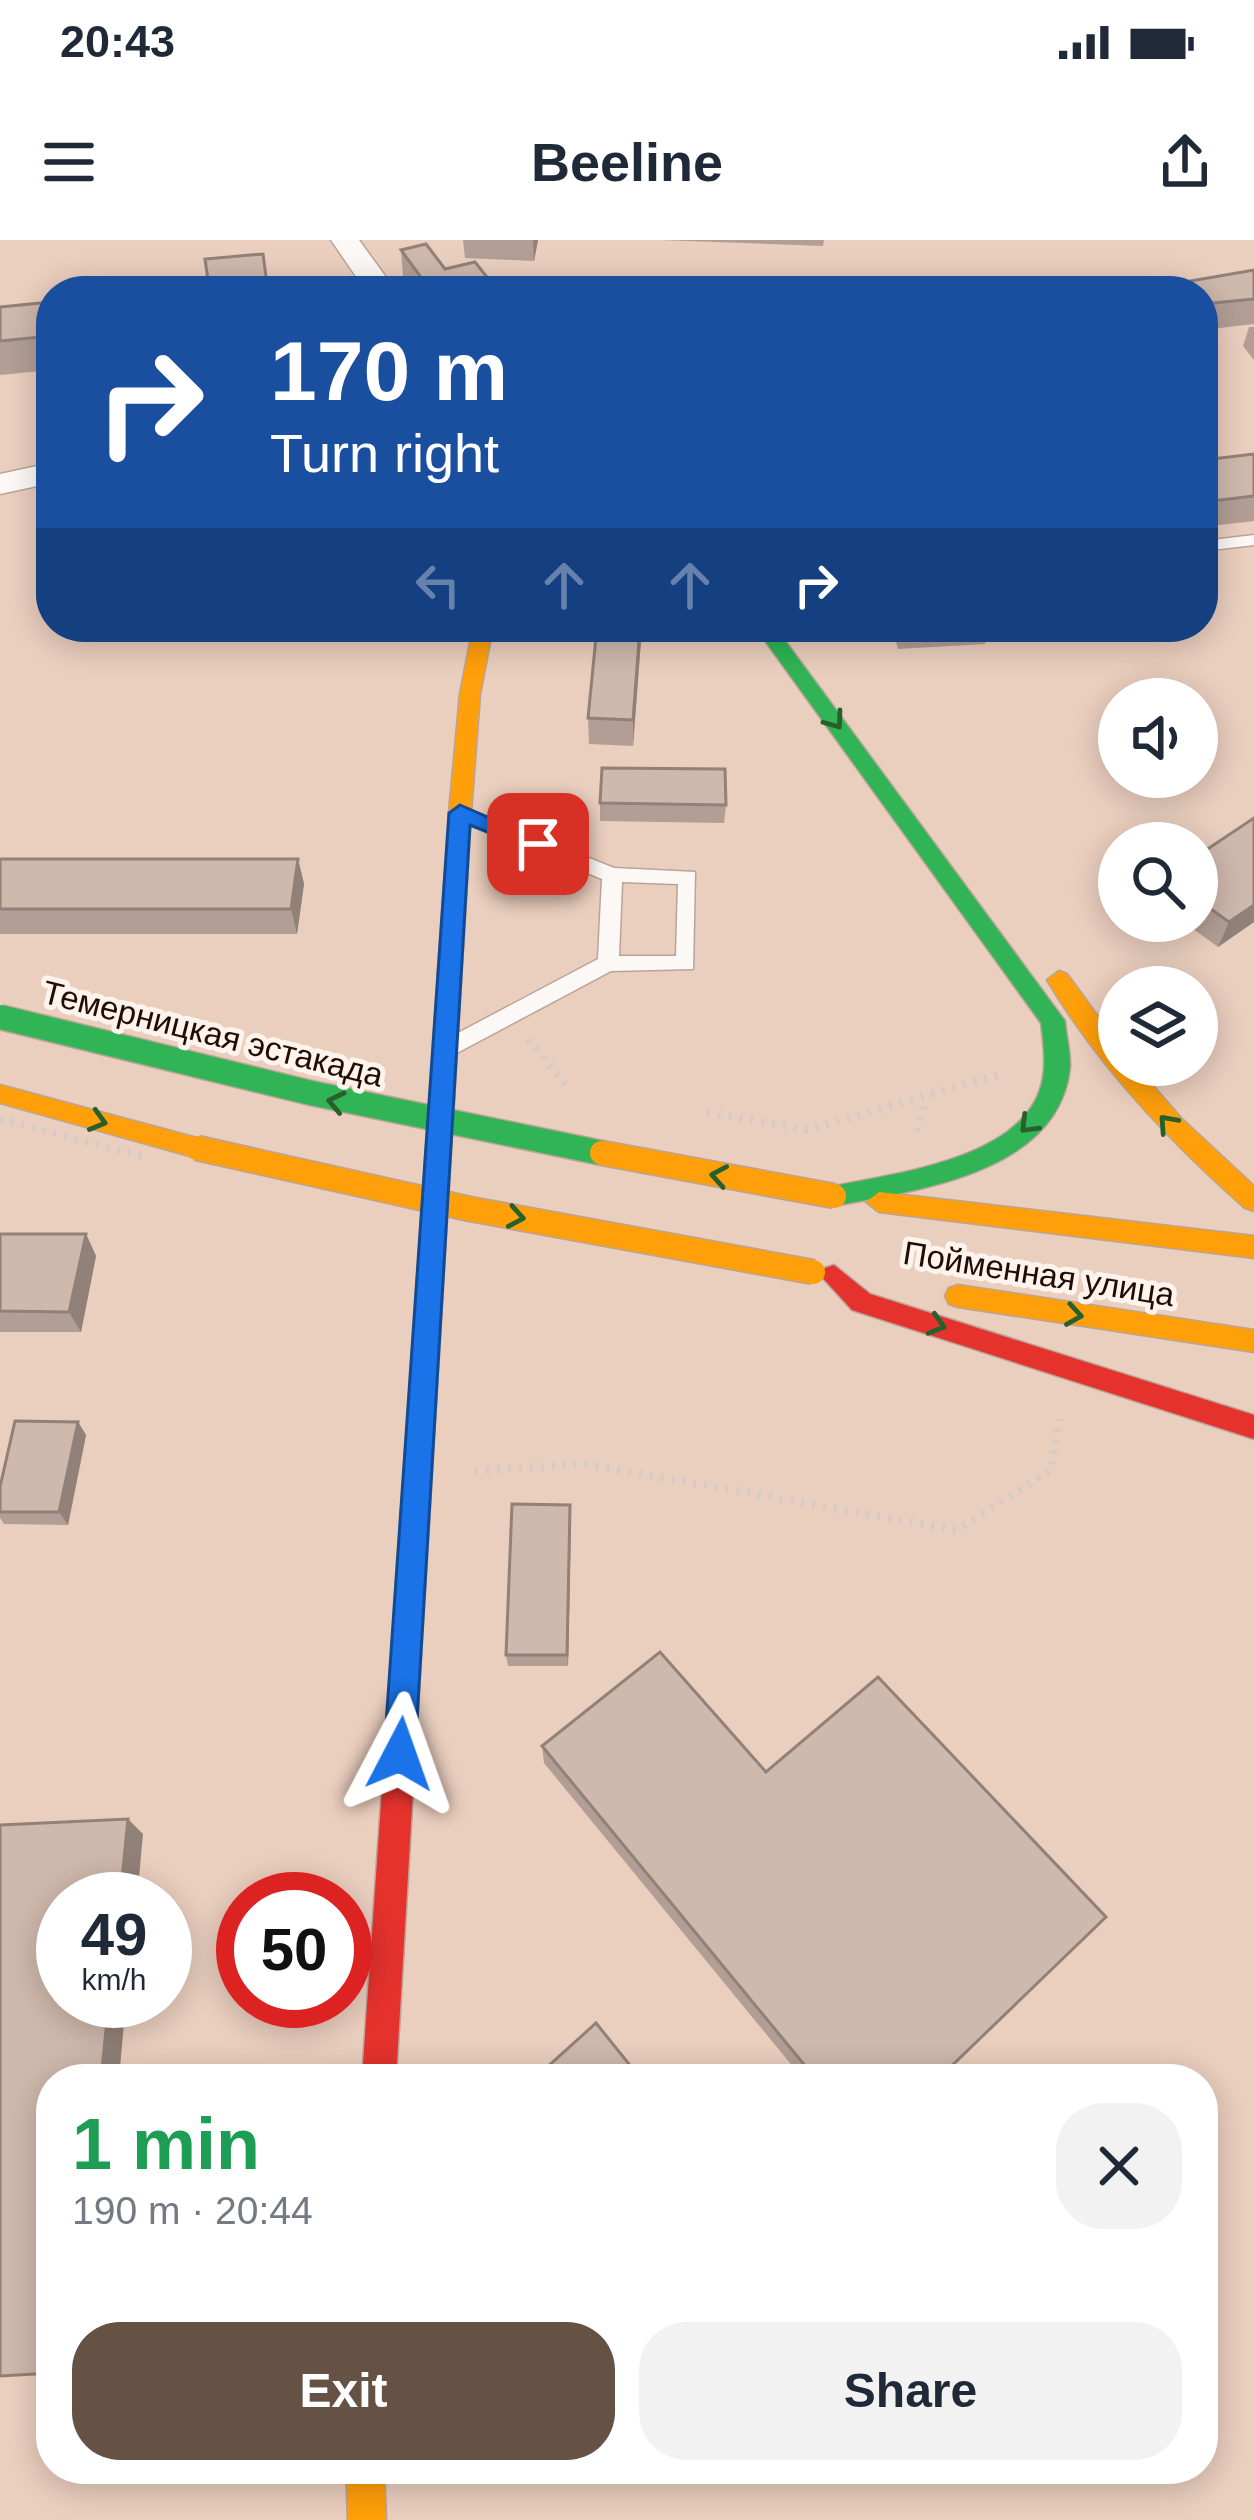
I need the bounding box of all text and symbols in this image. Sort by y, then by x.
text: 20:43 [60,16,175,67]
icon: menu [36,129,102,195]
icon: share [1152,129,1218,195]
text: Beeline [531,132,723,192]
icon: right [72,324,228,480]
text: 170 m [270,324,508,418]
text: Turn right [270,423,499,483]
icon: left [405,552,471,618]
icon: ahead [531,552,597,618]
icon: ahead [657,552,723,618]
icon: right [783,552,849,618]
map controls [1098,678,1218,1086]
button: sound [1098,678,1218,798]
one-way arrow [820,708,842,729]
pin [487,793,589,895]
icon: arrive [505,811,571,877]
button: search [1098,822,1218,942]
button: layers [1098,966,1218,1086]
street label: Темерницкая эстакада [39,973,388,1094]
one-way arrow [326,1090,346,1115]
one-way arrow [87,1107,108,1132]
one-way arrow [1021,1111,1043,1133]
one-way arrow [1160,1115,1181,1136]
one-way arrow [709,1164,729,1189]
one-way arrow [506,1203,526,1229]
street label: Пойменная улица [901,1234,1178,1313]
one-way arrow [1064,1301,1084,1327]
one-way arrow [926,1311,947,1336]
position arrow [337,1691,463,1817]
speed limit sign: 50 [216,1872,372,2028]
text: 49 [81,1901,147,1968]
text: km/h [81,1963,147,1996]
button: close [1056,2103,1182,2229]
text: 1 min [72,2104,260,2184]
text: 190 m · 20:44 [72,2189,313,2232]
button: Exit [72,2322,615,2460]
button: Share [639,2322,1182,2460]

